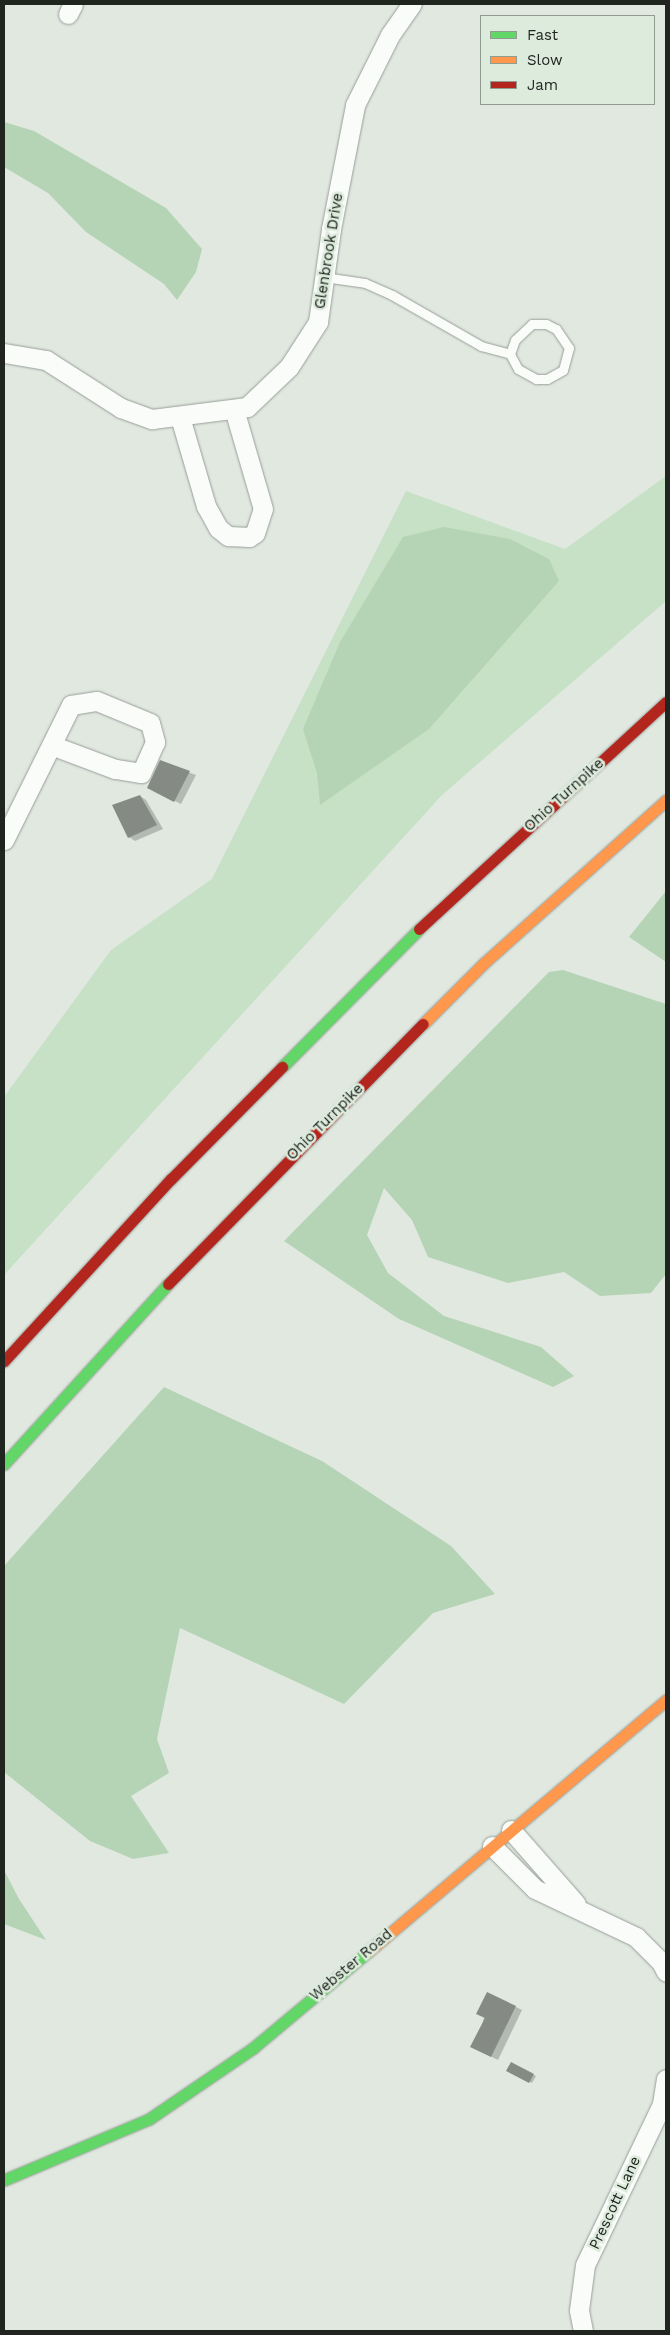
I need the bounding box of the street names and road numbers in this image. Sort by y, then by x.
street label: Glenbrook Drive [311,192,347,310]
street label: Ohio Turnpike [520,754,608,836]
street label: Ohio Turnpike [283,1080,367,1164]
street label: Webster Road [306,1925,396,2005]
street label: Prescott Lane [586,2153,644,2253]

